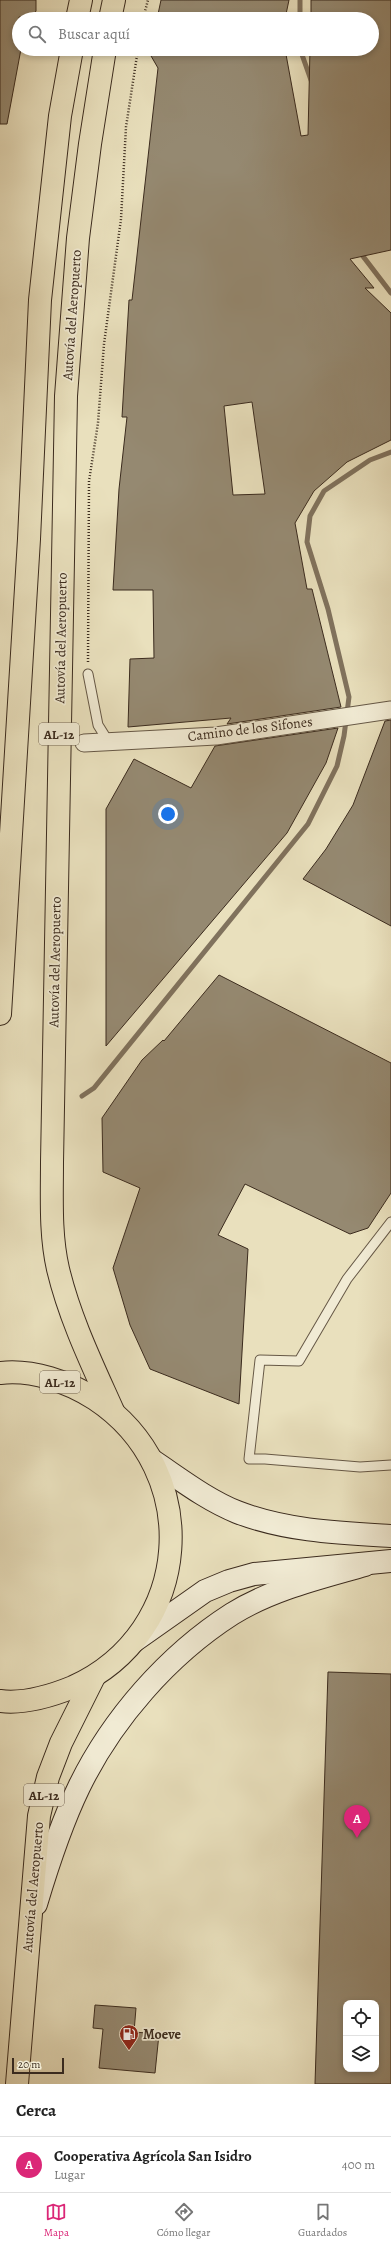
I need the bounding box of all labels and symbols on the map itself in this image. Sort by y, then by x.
street label: Autovía del Aeropuerto [58,249,86,382]
street label: Autovía del Aeropuerto [50,572,72,705]
street label: Camino de los Sifones [186,712,314,746]
road number: AL-12 [39,723,79,745]
your location [158,804,178,824]
street label: Autovía del Aeropuerto [44,896,66,1029]
road number: AL-12 [40,1371,80,1393]
road number: AL-12 [24,1784,64,1806]
pin: A [344,1805,370,1838]
street label: Autovía del Aeropuerto [18,1821,48,1954]
fuel station icon: Moeve [118,2023,140,2051]
place label: Moeve [143,2025,182,2044]
scale bar [12,2056,64,2075]

